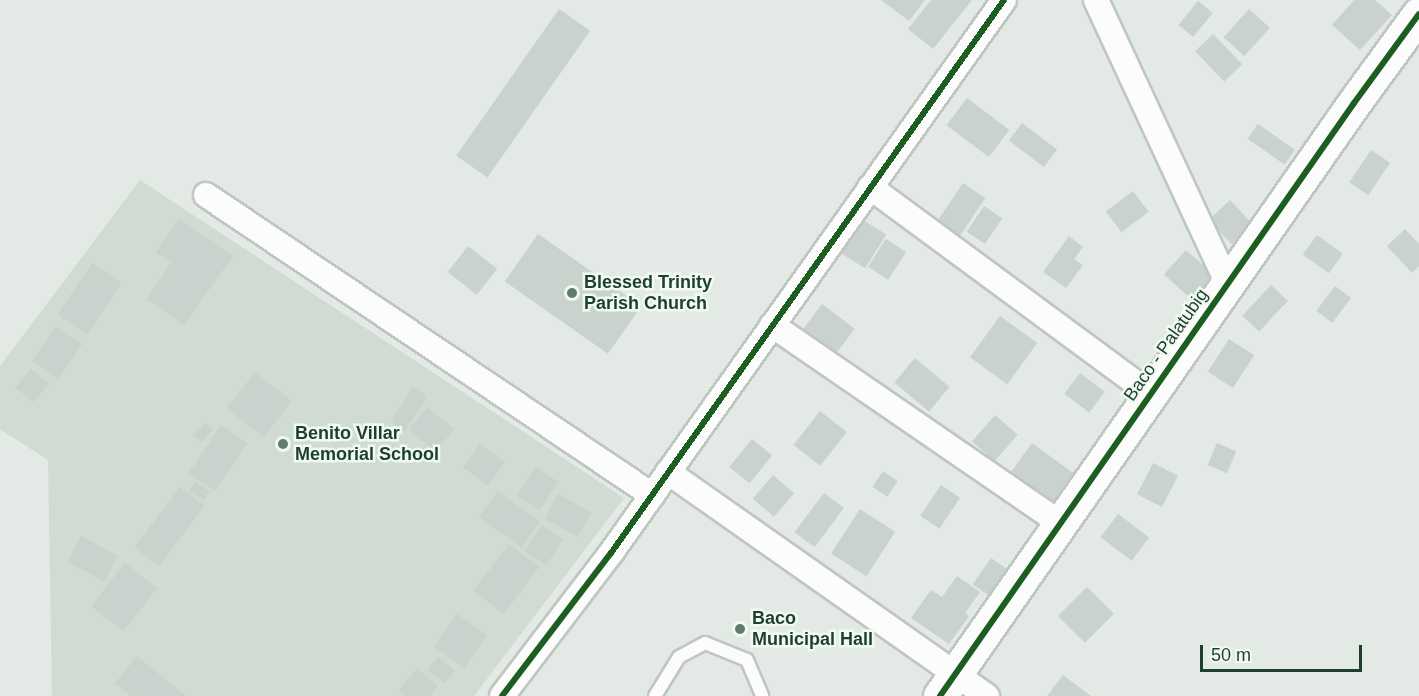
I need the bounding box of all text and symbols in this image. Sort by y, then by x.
place label: Blessed Trinity Parish Church [584,272,712,314]
street label: Baco - Palatubig [1119,285,1213,405]
marker: Blessed Trinity Parish Church [565,286,579,300]
place label: Benito Villar Memorial School [295,423,439,466]
marker: Benito Villar Memorial School [276,437,290,451]
place label: Baco Municipal Hall [752,608,873,650]
marker: Baco Municipal Hall [733,622,747,636]
scale bar [1203,633,1365,671]
text: 50 m [1211,645,1251,665]

